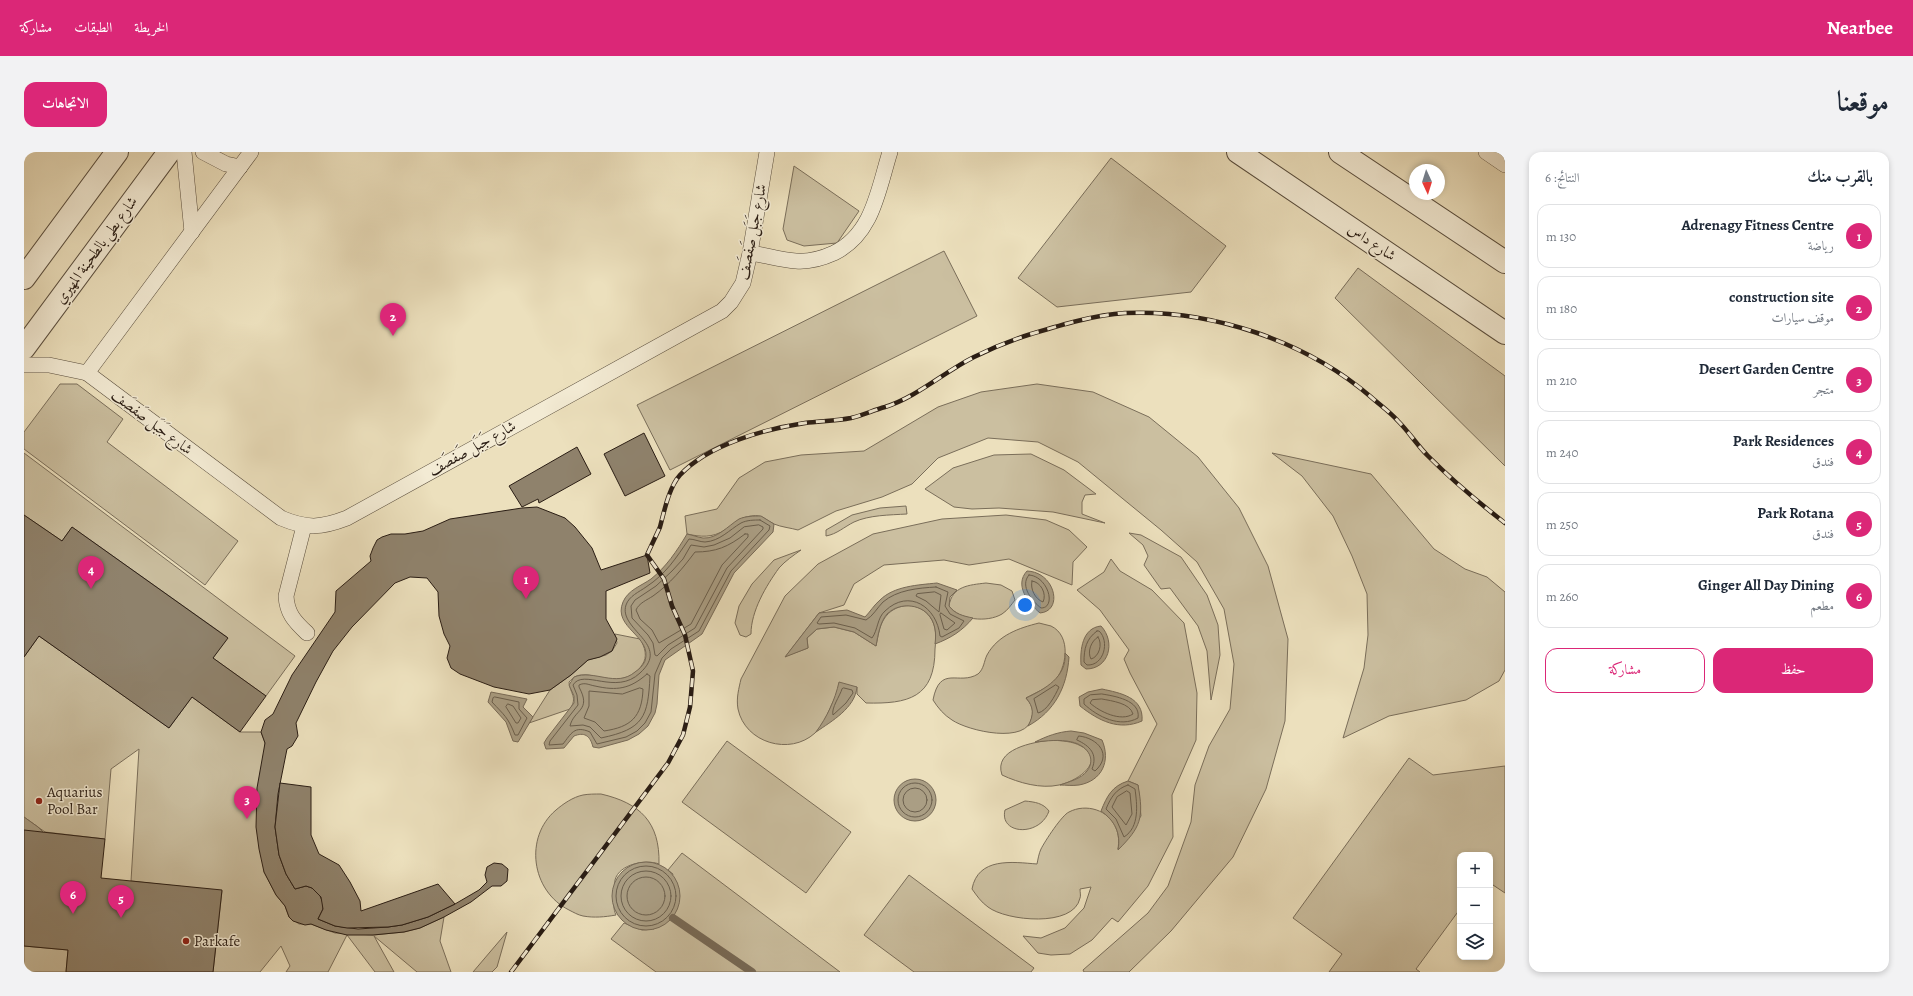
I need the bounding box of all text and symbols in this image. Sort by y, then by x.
text: Nearbee [1827,15,1893,41]
text: مشاركة [20,18,52,37]
text: الطبقات [74,18,112,37]
text: الخريطة [134,18,168,37]
button: الاتجاهات [24,82,107,127]
text: موقعنا [1837,83,1889,121]
north arrow [1409,164,1445,200]
text: بالقرب منك [1807,165,1873,188]
text: النتائج: 6 [1545,169,1580,186]
street label: شارع جَبَل صَفصَف [732,182,774,282]
street label: شارع بطي بالطحينة المهيري [50,192,145,310]
text: Adrenagy Fitness Centre [1681,215,1834,235]
street label: شارع داس [1342,219,1400,268]
text: 130 m [1546,228,1576,245]
text: 1 [1857,228,1861,245]
text: رياضة [1808,237,1834,254]
text: construction site [1729,287,1834,307]
text: 180 m [1546,300,1577,317]
text: 2 [1856,300,1862,317]
pin: 2 [380,303,406,336]
text: موقف سيارات [1771,309,1834,326]
text: Desert Garden Centre [1699,359,1834,379]
text: 210 m [1546,372,1577,389]
text: 3 [1856,372,1862,389]
text: متجر [1813,381,1834,398]
street label: شارع جَبَل صَفصَف [105,384,197,462]
street label: شارع جَبَل صَفصَف [424,415,521,483]
text: Park Residences [1733,431,1834,451]
text: 240 m [1546,444,1578,461]
text: 4 [1856,444,1862,461]
text: فندق [1812,453,1834,470]
text: Park Rotana [1757,503,1834,523]
text: 250 m [1546,516,1578,533]
text: 5 [1856,516,1862,533]
text: فندق [1812,525,1834,542]
pin: 4 [78,556,104,589]
pin: 1 [513,566,539,599]
text: Ginger All Day Dining [1698,575,1834,595]
text: 260 m [1546,588,1579,605]
text: 6 [1856,588,1862,605]
your location [1015,595,1035,615]
text: مطعم [1810,597,1834,614]
button: مشاركة [1545,648,1705,693]
button: حفظ [1713,648,1873,693]
place label: Aquarius Pool Bar [46,782,103,819]
pin: 3 [234,786,260,819]
marker: Aquarius Pool Bar [34,796,44,806]
map controls [1457,852,1493,960]
button: + [1457,852,1493,888]
pin: 6 [60,881,86,914]
pin: 5 [108,885,134,918]
button: − [1457,888,1493,924]
button: layers [1457,924,1493,960]
place label: Parkafe [194,931,241,951]
marker: Parkafe [181,936,191,946]

